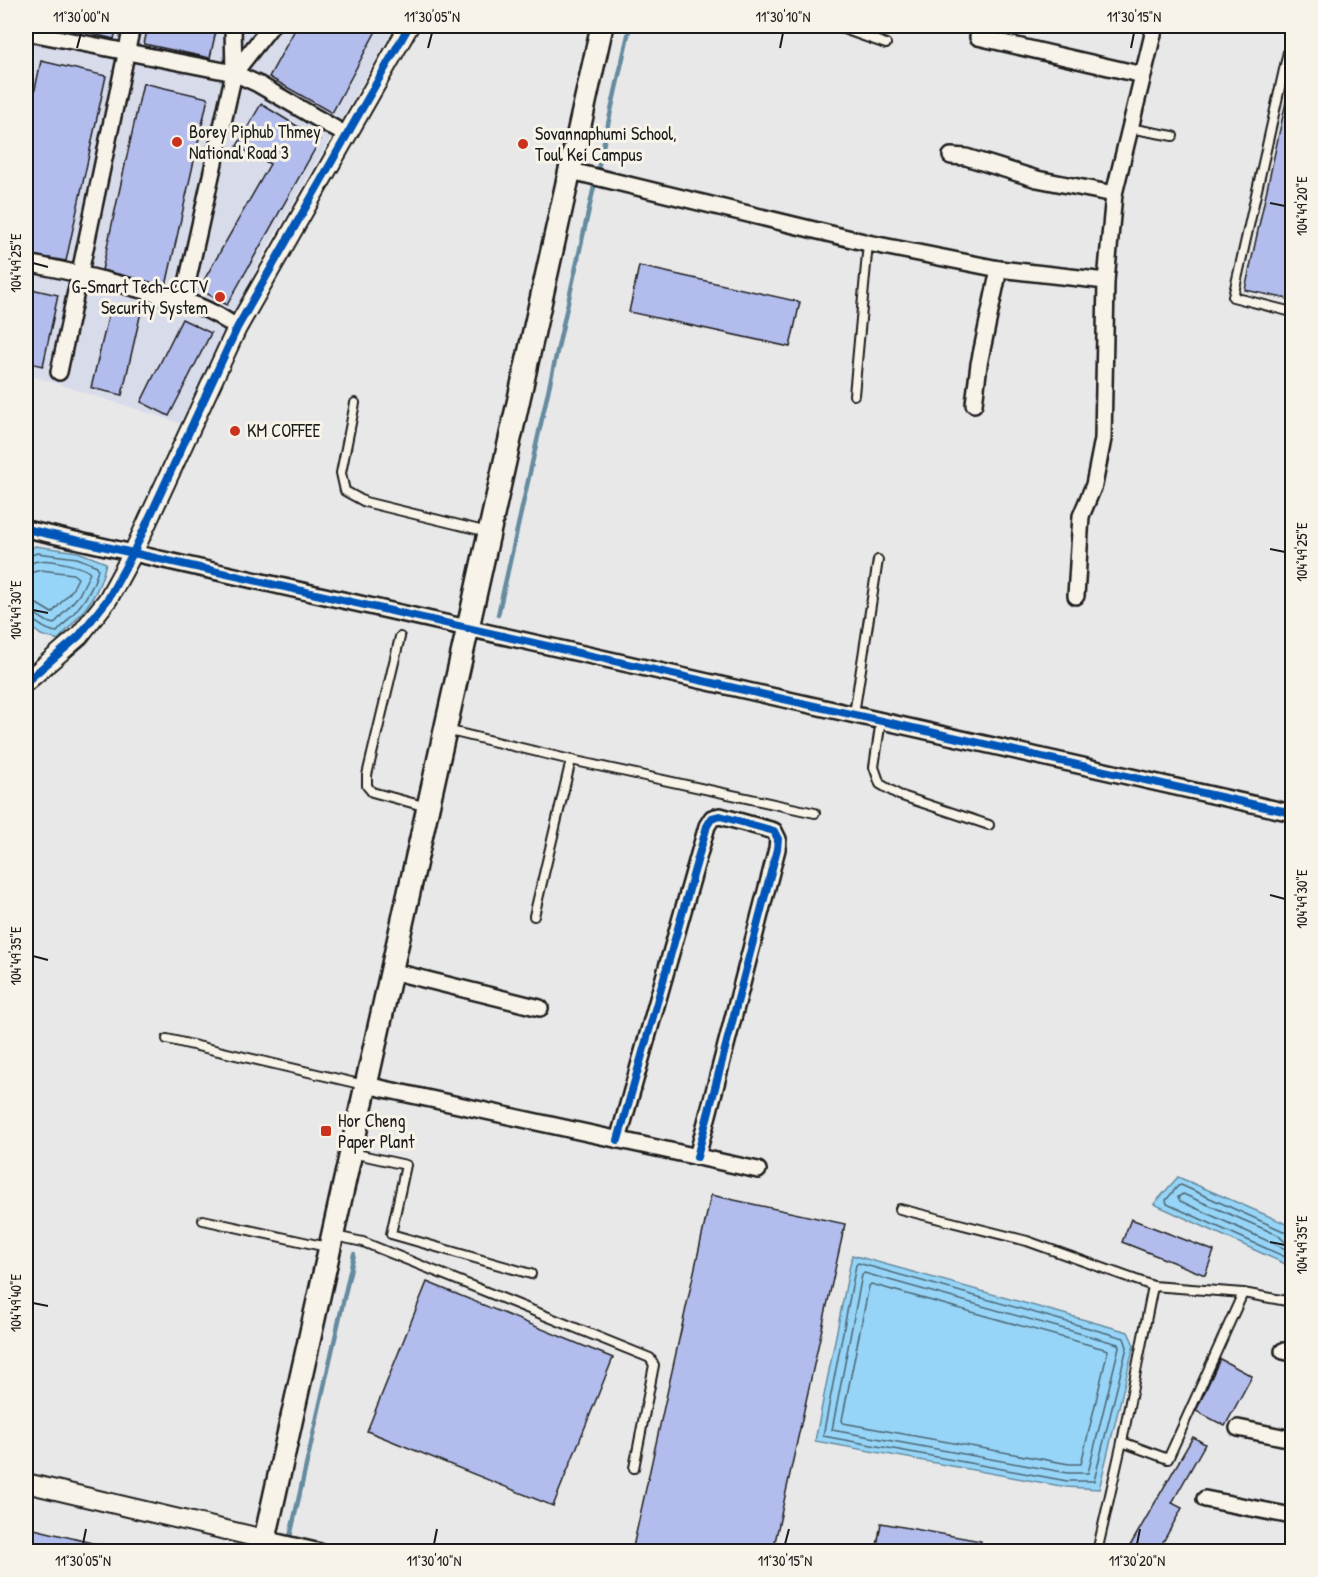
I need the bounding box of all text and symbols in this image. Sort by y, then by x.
text: 11°30'00"N [53,6,109,27]
text: 11°30'05"N [404,6,460,27]
text: 11°30'10"N [756,6,810,27]
text: 11°30'15"N [1107,6,1161,27]
place label: Borey Piphub Thmey National Road 3 [189,119,321,165]
place label: Sovannaphumi School, Toul Kei Campus [535,121,677,167]
marker: Borey Piphub Thmey National Road 3 [170,135,184,149]
marker: Sovannaphumi School, Toul Kei Campus [516,137,530,151]
text: 104°49'20"E [1291,176,1312,236]
text: 104°49'25"E [5,233,26,293]
place label: G-Smart Tech-CCTV Security System [72,274,209,320]
marker: G-Smart Tech-CCTV Security System [213,290,227,304]
place label: KM COFFEE [247,418,321,443]
marker: KM COFFEE [228,424,242,438]
text: 104°49'25"E [1291,522,1312,582]
text: 104°49'30"E [5,580,26,640]
text: 104°49'30"E [1291,869,1312,929]
text: 104°49'35"E [5,926,26,986]
place label: Hor Cheng Paper Plant [338,1108,415,1154]
marker: Hor Cheng Paper Plant [319,1124,333,1138]
text: 104°49'35"E [1291,1215,1312,1275]
text: 104°49'40"E [5,1273,26,1332]
text: 11°30'05"N [55,1550,111,1571]
text: 11°30'10"N [407,1550,461,1571]
text: 11°30'15"N [758,1550,812,1571]
text: 11°30'20"N [1109,1550,1165,1571]

